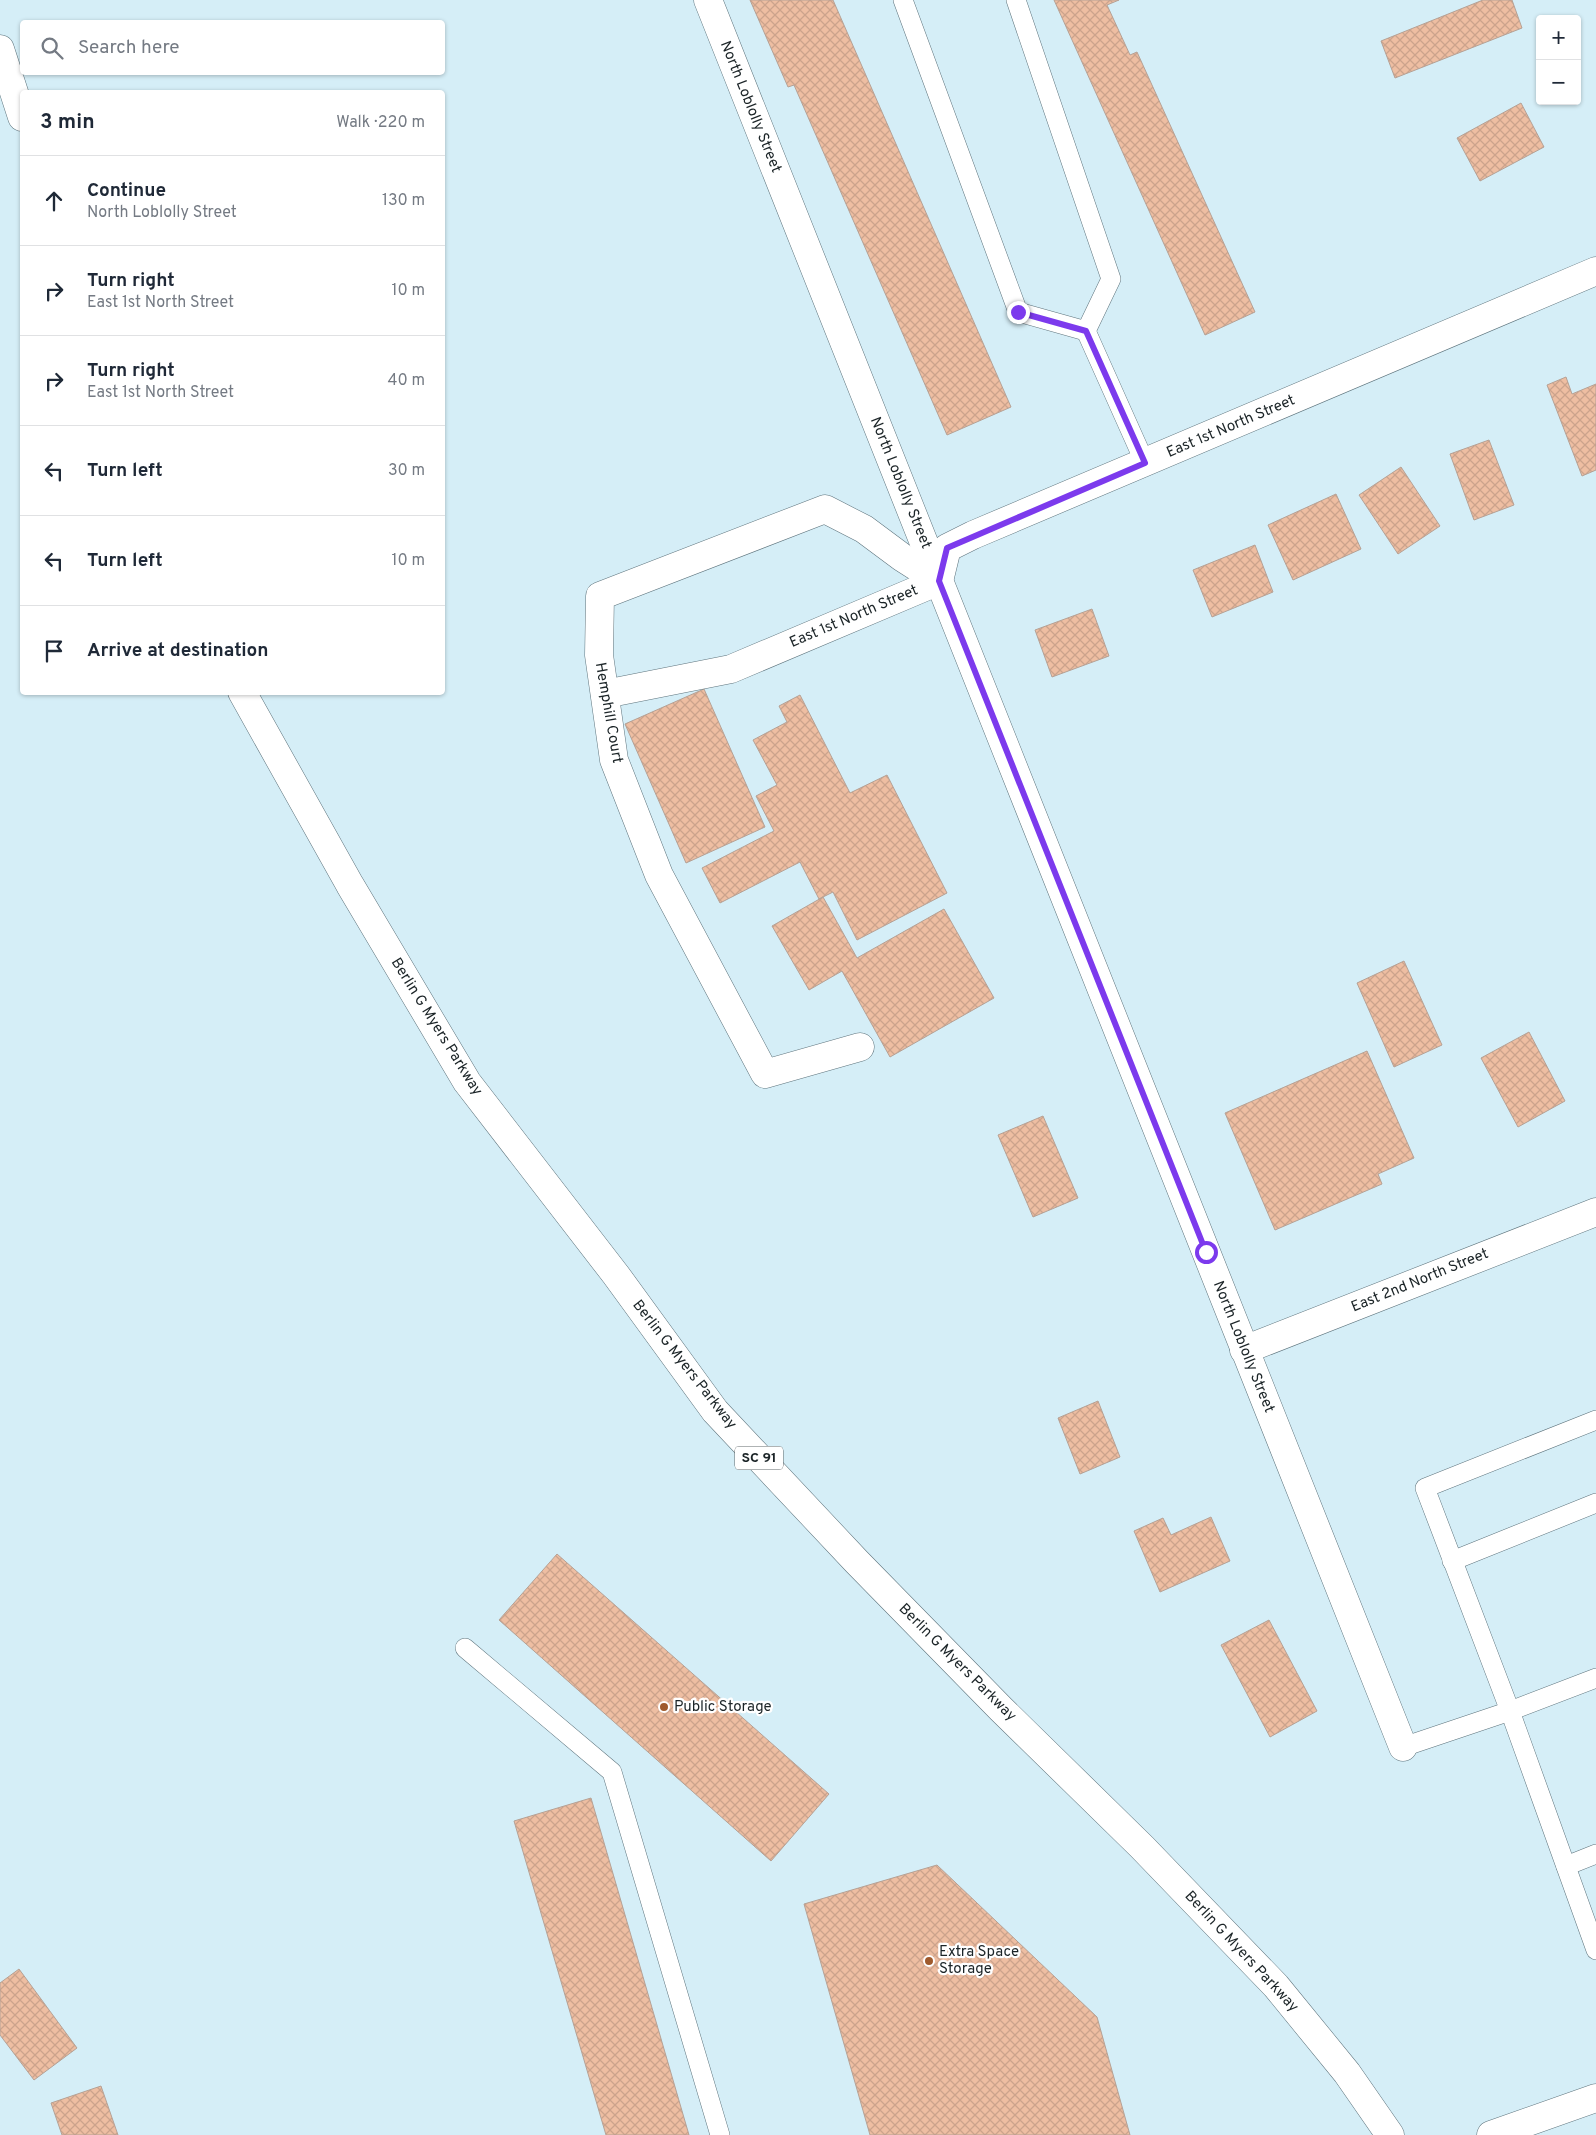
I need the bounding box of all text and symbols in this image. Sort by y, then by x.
map controls [1536,15,1581,105]
button: + [1536,15,1581,60]
search box [20,20,445,75]
icon: search [38,34,66,62]
text: Search here [78,36,180,60]
street label: North Loblolly Street [715,38,785,176]
button: − [1536,60,1581,105]
text: 3 min [40,109,95,136]
text: Walk · 220 m [336,113,425,133]
text: Continue [87,179,166,203]
icon: ahead [40,187,68,215]
text: 130 m [382,191,425,211]
text: North Loblolly Street [87,203,237,223]
text: Turn right [87,269,175,293]
icon: right [40,277,68,305]
text: 10 m [391,281,425,301]
text: East 1st North Street [87,293,234,313]
route end [1007,301,1030,324]
text: Turn right [87,359,175,383]
icon: right [40,367,68,395]
text: 40 m [387,371,425,391]
text: East 1st North Street [87,383,234,403]
street label: East 1st North Street [1164,391,1298,463]
street label: North Loblolly Street [865,414,935,552]
icon: left [40,457,68,485]
text: Turn left [87,459,163,483]
text: 30 m [388,461,425,481]
icon: left [40,547,68,575]
text: Turn left [87,549,163,573]
text: 10 m [391,551,425,571]
street label: East 1st North Street [787,581,921,653]
icon: arrive [40,637,68,665]
text: Arrive at destination [87,639,268,663]
street label: Hemphill Court [590,661,626,765]
street label: Berlin G Myers Parkway [386,955,486,1100]
route start [1195,1241,1218,1264]
street label: East 2nd North Street [1349,1245,1491,1317]
street label: North Loblolly Street [1208,1278,1278,1416]
street label: Berlin G Myers Parkway [628,1297,740,1434]
road number: SC 91 [735,1446,783,1470]
street label: Berlin G Myers Parkway [894,1600,1020,1726]
place label: Public Storage [674,1698,772,1717]
marker: Public Storage [658,1701,670,1713]
street label: Berlin G Myers Parkway [1180,1887,1302,2017]
place label: Extra Space Storage [939,1943,1019,1979]
marker: Extra Space Storage [923,1955,935,1967]

